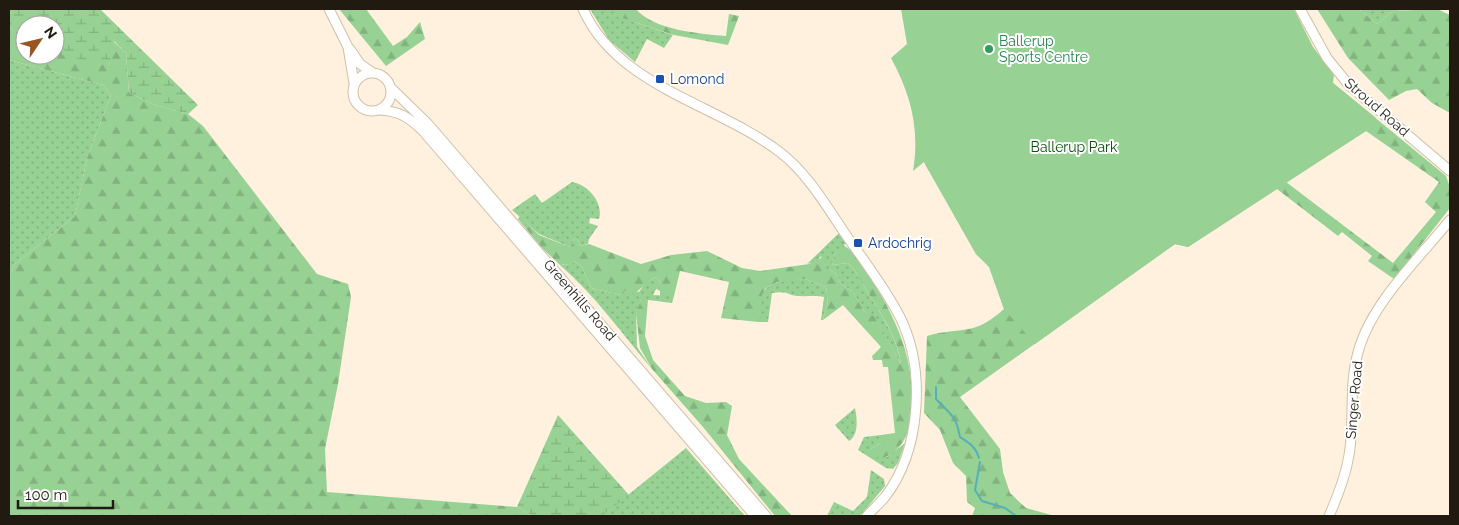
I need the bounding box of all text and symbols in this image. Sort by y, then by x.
north arrow [15,15,65,65]
text: N [41,24,60,42]
place label: Ballerup Sports Centre [999,33,1088,65]
marker: Ballerup Sports Centre [983,43,995,55]
place label: Lomond [670,71,724,87]
marker: Lomond [654,73,666,85]
street label: Stroud Road [1341,75,1413,139]
park label: Ballerup Park [1031,139,1118,155]
place label: Ardochrig [868,235,932,251]
marker: Ardochrig [852,237,864,249]
street label: Greenhills Road [540,256,620,344]
street label: Singer Road [1343,360,1365,440]
scale bar [18,478,112,510]
text: 100 m [25,486,67,504]

